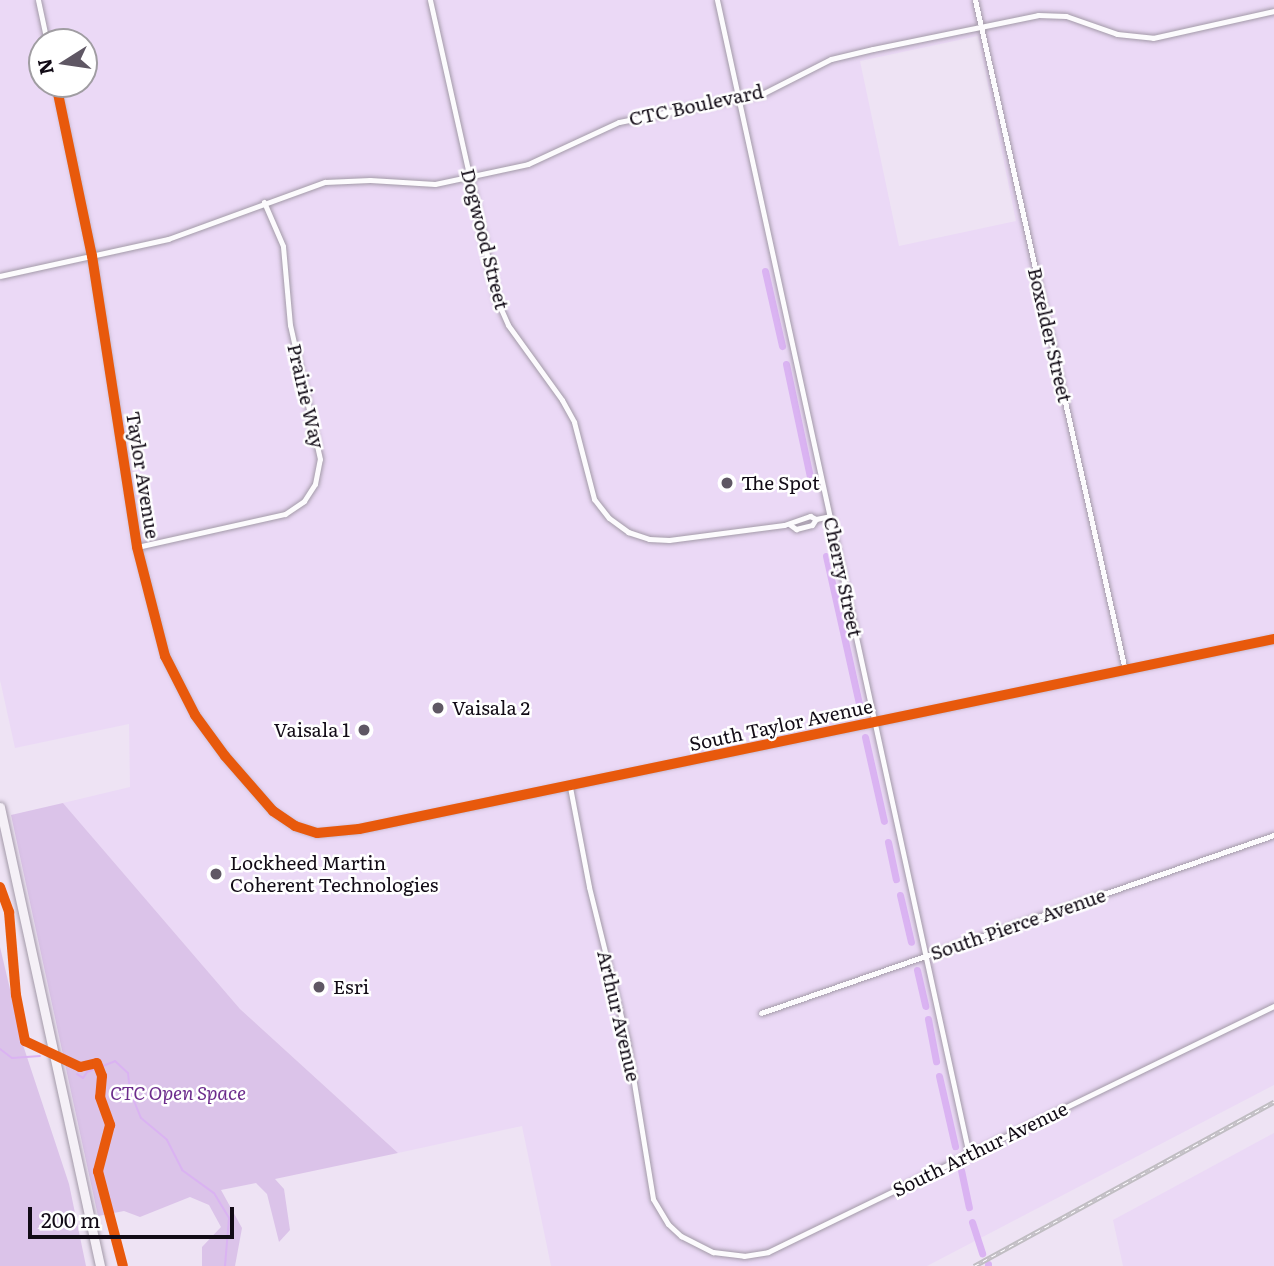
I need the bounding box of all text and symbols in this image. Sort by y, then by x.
north arrow [28,28,98,98]
text: N [29,56,60,78]
street label: CTC Boulevard [627,80,765,130]
street label: Dogwood Street [456,166,514,312]
street label: Boxelder Street [1023,265,1077,405]
street label: Prairie Way [283,342,329,450]
street label: Taylor Avenue [122,410,164,540]
place label: The Spot [741,472,820,494]
marker: The Spot [719,475,735,491]
street label: Cherry Street [819,515,867,639]
street label: South Taylor Avenue [687,694,875,756]
place label: Vaisala 2 [452,697,530,719]
marker: Vaisala 2 [430,700,446,716]
place label: Vaisala 1 [274,719,350,741]
marker: Vaisala 1 [356,722,372,738]
place label: Lockheed Martin Coherent Technologies [230,852,438,896]
marker: Lockheed Martin Coherent Technologies [208,866,224,882]
street label: South Pierce Avenue [927,883,1109,965]
street label: Arthur Avenue [593,948,645,1084]
place label: Esri [333,976,369,998]
marker: Esri [311,979,327,995]
park label: CTC Open Space [110,1082,246,1104]
street label: South Arthur Avenue [889,1097,1071,1201]
scale bar [32,1192,238,1236]
text: 200 m [41,1203,101,1234]

